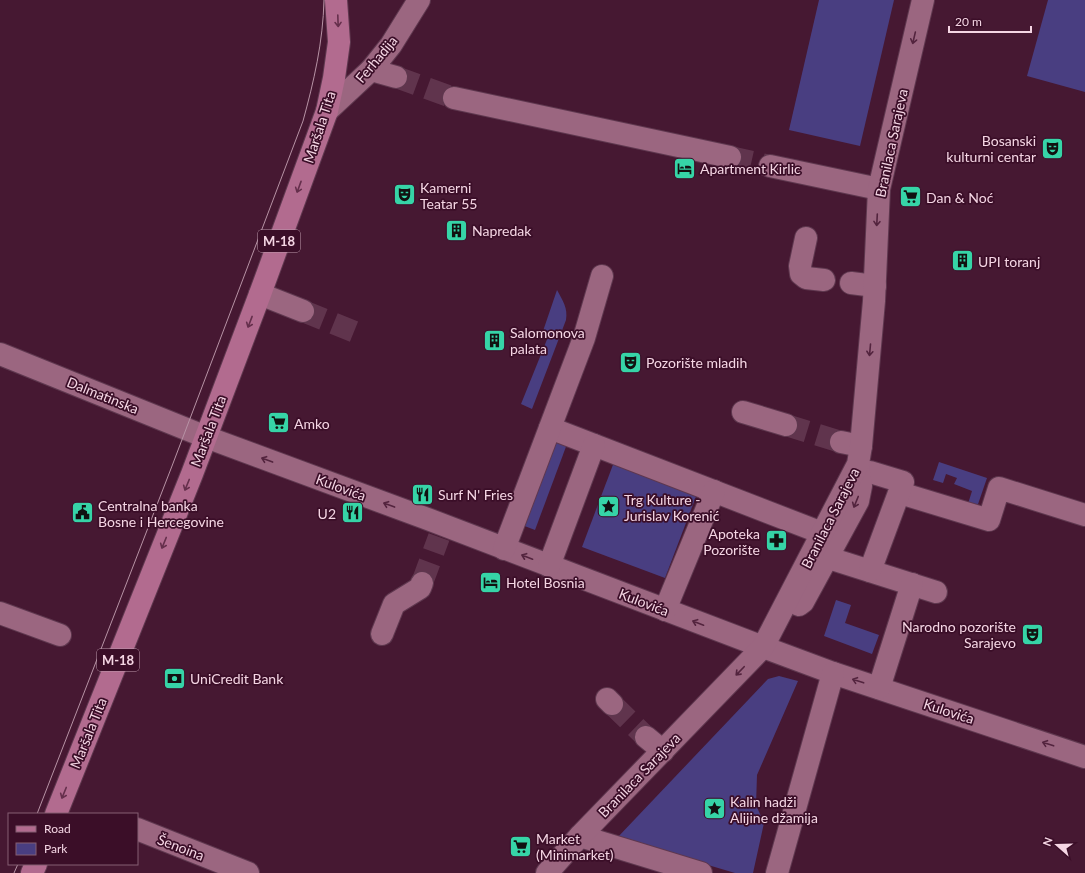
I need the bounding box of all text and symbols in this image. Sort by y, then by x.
scale bar [949,8,1031,34]
one-way arrow [334,14,342,27]
text: 20 m [955,14,982,29]
one-way arrow [910,31,918,44]
street label: Ferhadija [351,32,401,86]
street label: Branilaca Sarajeva [871,87,911,199]
street label: Maršala Tita [299,89,339,165]
place label: Bosanski kulturni centar [946,132,1036,165]
theatre icon: Bosanski kulturni centar [1039,135,1065,161]
hotel icon: Apartment Kirlic [672,155,698,181]
place label: Apartment Kirlic [700,160,801,177]
place label: Kamerni Teatar 55 [420,179,477,212]
one-way arrow [295,181,303,193]
theatre icon: Kamerni Teatar 55 [392,182,418,208]
supermarket icon: Dan & Noć [898,184,924,210]
place label: Dan & Noć [926,189,994,206]
one-way arrow [874,213,881,226]
building icon: Napredak [443,217,469,243]
place label: Napredak [472,222,532,239]
road number: M-18 [258,230,300,252]
building icon: UPI toranj [949,248,975,274]
place label: UPI toranj [978,253,1040,270]
one-way arrow [245,316,253,328]
place label: Salomonova palata [510,324,585,357]
building icon: Salomonova palata [481,327,507,353]
one-way arrow [866,343,874,356]
theatre icon: Pozorište mladih [617,349,643,375]
place label: Pozorište mladih [646,354,747,371]
street label: Dalmatinska [65,373,141,417]
street label: Maršala Tita [187,393,229,469]
supermarket icon: Amko [266,410,292,436]
place label: Amko [294,415,330,432]
one-way arrow [261,455,273,463]
street label: Branilaca Sarajeva [797,465,863,571]
street label: Kulovića [314,470,368,504]
one-way arrow [183,478,191,490]
restaurant icon: Surf N' Fries [410,481,436,507]
place label: Surf N' Fries [438,486,513,503]
place label: Trg Kulture - Jurislav Korenić [624,491,720,524]
place icon: Trg Kulture - Jurislav Korenić [595,494,621,520]
one-way arrow [852,496,860,508]
place label: Centralna banka Bosne i Hercegovine [98,497,224,530]
public building icon: Centralna banka Bosne i Hercegovine [70,500,96,526]
restaurant icon: U2 [339,500,365,526]
one-way arrow [383,500,395,508]
place label: U2 [318,505,336,522]
place label: Apoteka Pozorište [703,525,760,558]
pharmacy icon: Apoteka Pozorište [763,528,789,554]
one-way arrow [160,536,168,548]
one-way arrow [521,553,533,561]
hotel icon: Hotel Bosnia [478,569,504,595]
place label: Hotel Bosnia [506,574,585,591]
street label: Kulovića [617,585,671,619]
one-way arrow [693,618,705,626]
place label: Narodno pozorište Sarajevo [902,618,1016,651]
theatre icon: Narodno pozorište Sarajevo [1019,621,1045,647]
road number: M-18 [97,649,139,671]
bank icon: UniCredit Bank [162,665,188,691]
one-way arrow [736,666,745,676]
place label: UniCredit Bank [190,670,284,687]
one-way arrow [852,677,865,684]
street label: Maršala Tita [66,695,110,771]
street label: Kulovića [922,695,976,727]
street label: Branilaca Sarajeva [594,729,684,821]
one-way arrow [1042,740,1054,748]
one-way arrow [59,787,67,799]
place label: Kalin hadži Alijine džamija [730,793,818,826]
place icon: Kalin hadži Alijine džamija [701,796,727,822]
legend [8,813,138,865]
text: Road [44,821,71,836]
north arrow [1037,825,1077,865]
street label: Šenoina [155,830,207,864]
place label: Market (Minimarket) [536,830,614,863]
supermarket icon: Market (Minimarket) [508,833,534,859]
text: N [1040,835,1055,848]
text: Park [44,841,68,856]

